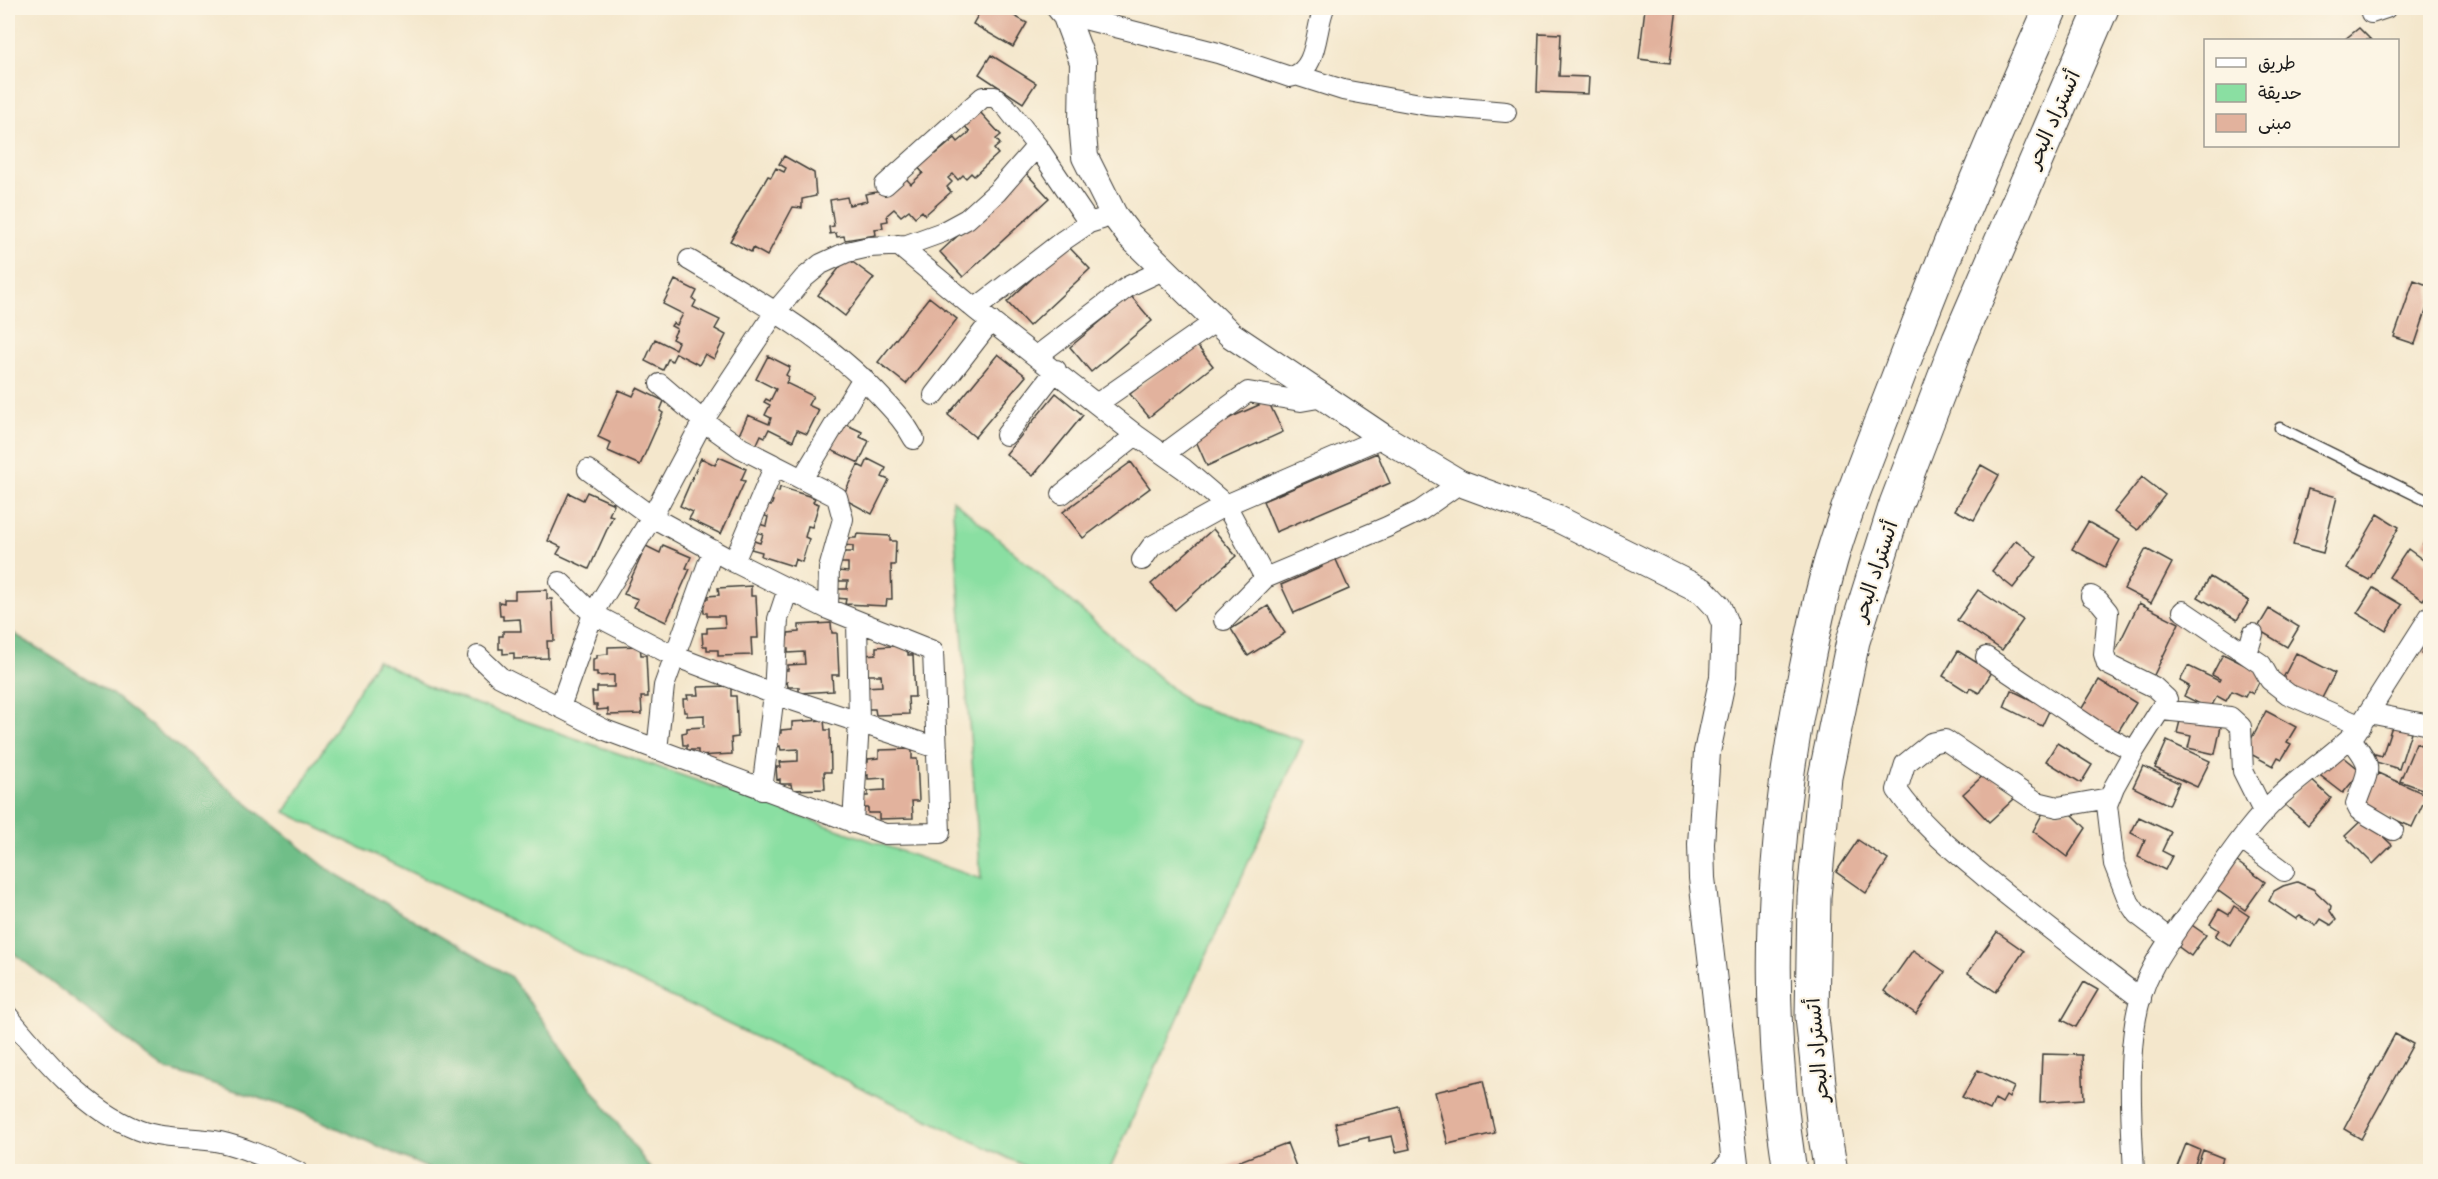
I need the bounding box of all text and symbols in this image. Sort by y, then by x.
legend [2204,39,2399,147]
text: طريق [2258,55,2296,76]
street label: أتستراد البحر [2020,66,2089,175]
text: حديقة [2258,85,2302,106]
text: مبنى [2258,115,2292,136]
street label: أتستراد البحر [1847,518,1906,628]
street label: أتستراد البحر [1800,997,1838,1105]

